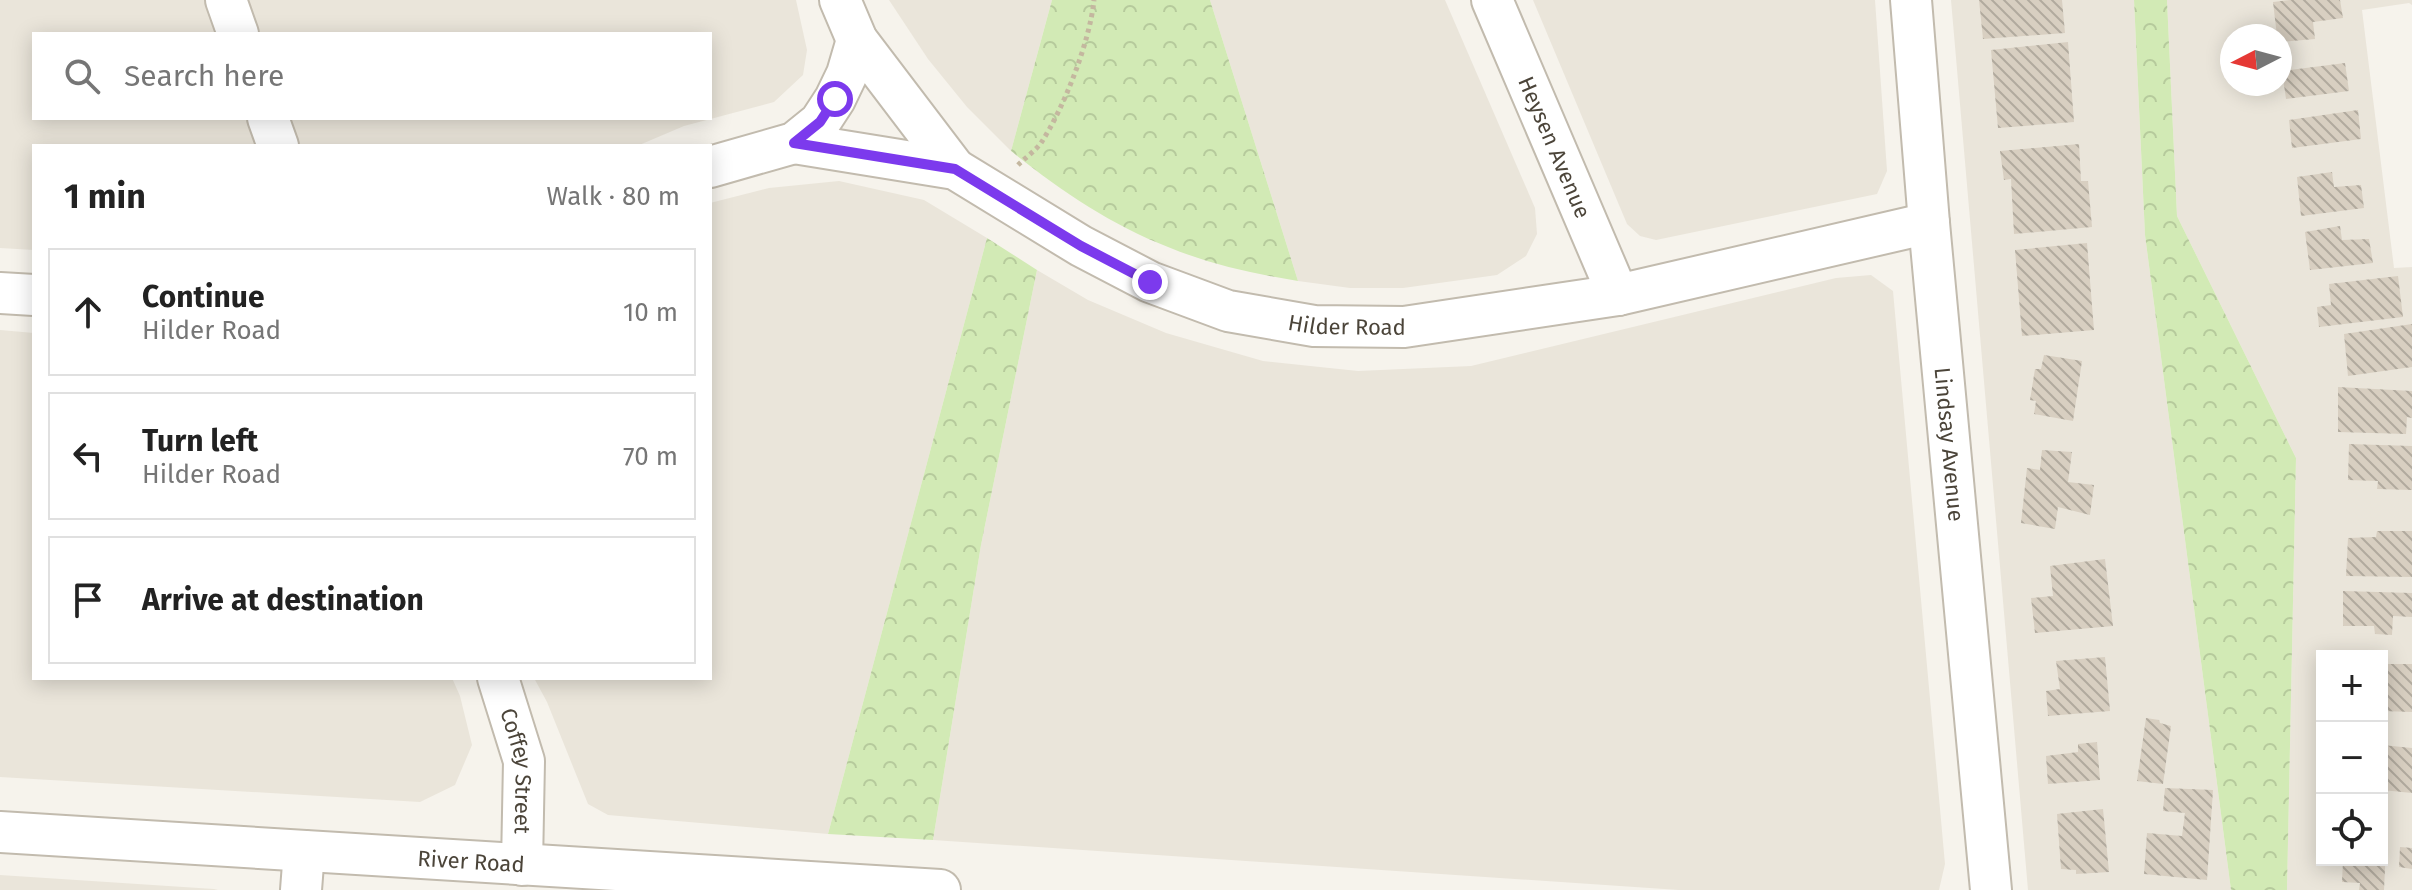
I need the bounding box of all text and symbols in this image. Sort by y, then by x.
north arrow [2220,24,2292,96]
search box [32,32,712,120]
icon: search [60,54,104,98]
text: Search here [124,58,284,94]
street label: Heysen Avenue [1512,72,1597,222]
route start [817,81,853,117]
text: 1 min [64,176,146,217]
text: Walk · 80 m [546,181,680,212]
route end [1132,264,1168,300]
text: Continue [142,279,265,315]
icon: ahead [66,290,110,334]
text: 10 m [623,297,678,328]
street label: Hilder Road [1286,309,1406,341]
text: Hilder Road [142,315,281,346]
street label: Lindsay Avenue [1928,366,1970,523]
text: Turn left [142,423,258,459]
icon: left [66,434,110,478]
text: 70 m [623,441,678,472]
text: Hilder Road [142,459,281,490]
icon: arrive [66,578,110,622]
text: Arrive at destination [142,582,424,618]
map controls [2316,650,2388,866]
button: + [2316,650,2388,722]
street label: Coffey Street [494,705,537,834]
button: − [2316,722,2388,794]
button: locate [2316,794,2388,866]
street label: River Road [417,845,525,878]

